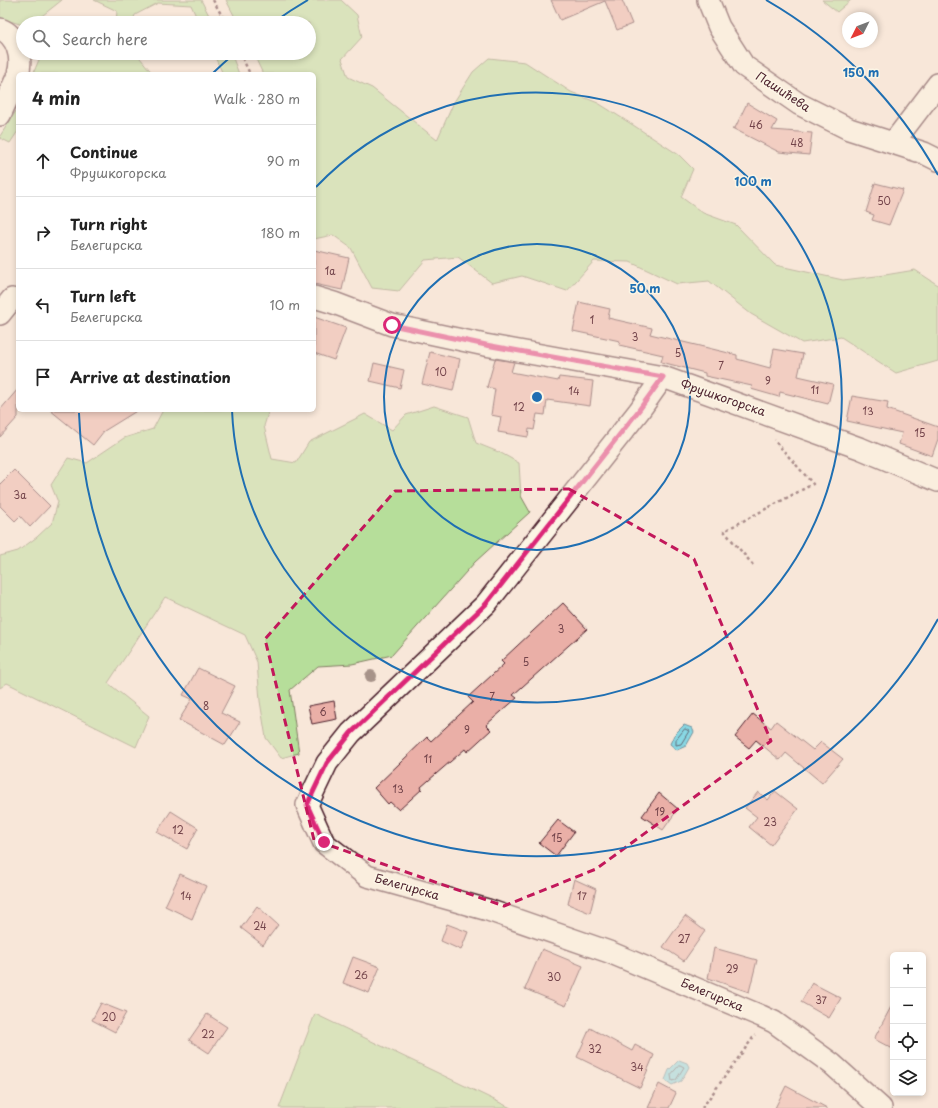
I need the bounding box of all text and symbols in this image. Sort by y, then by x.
north arrow [842,12,878,48]
search box [16,16,316,60]
icon: search [30,27,52,49]
text: Search here [62,27,148,50]
text: 150 m [843,63,879,81]
street label: Пашићева [753,67,815,116]
text: 4 min [32,85,80,111]
text: Walk · 280 m [213,89,300,108]
house number: 46 [749,117,763,132]
house number: 48 [791,135,803,150]
text: Continue [70,140,138,163]
icon: ahead [32,150,54,172]
text: 90 m [267,151,300,170]
text: Фрушкогорска [70,163,166,182]
text: 100 m [734,172,772,190]
house number: 50 [877,193,891,208]
text: Turn right [70,212,147,235]
icon: right [32,222,54,244]
text: 180 m [261,223,300,242]
text: Белегирска [70,235,142,254]
house number: 1a [325,263,336,278]
text: 50 m [629,279,661,297]
text: Turn left [70,284,136,307]
icon: left [32,294,54,316]
text: 10 m [270,295,300,314]
text: Белегирска [70,307,142,326]
house number: 1 [590,312,594,327]
route start [383,316,401,334]
house number: 3 [632,329,638,344]
house number: 5 [675,345,681,360]
house number: 7 [718,358,724,373]
house number: 10 [435,364,447,379]
text: Arrive at destination [70,365,231,388]
icon: arrive [32,366,54,388]
house number: 9 [765,373,771,388]
street label: Фрушкогорска [678,374,769,420]
house number: 11 [811,382,819,397]
house number: 14 [568,383,580,398]
centre of rings [530,390,544,404]
house number: 12 [513,399,525,414]
house number: 13 [862,403,874,418]
house number: 15 [915,425,925,440]
house number: 3a [14,487,27,502]
house number: 3 [558,621,564,636]
house number: 5 [523,654,529,669]
house number: 7 [489,689,495,704]
house number: 8 [203,698,209,713]
house number: 6 [319,704,327,719]
house number: 9 [464,722,470,737]
house number: 11 [424,751,432,766]
house number: 13 [392,781,404,796]
house number: 19 [655,804,665,819]
house number: 23 [763,814,777,829]
house number: 12 [172,822,184,837]
house number: 15 [552,830,562,845]
route end [315,833,333,851]
street label: Белегирска [373,868,442,904]
house number: 14 [180,888,192,903]
house number: 17 [577,888,588,903]
house number: 24 [253,918,267,933]
house number: 27 [678,931,691,946]
map controls [890,952,926,1096]
button: + [890,952,926,988]
house number: 29 [726,961,739,976]
house number: 26 [354,967,368,982]
house number: 30 [547,969,561,984]
street label: Белегирска [678,973,747,1016]
button: − [890,988,926,1024]
house number: 37 [815,992,828,1007]
house number: 20 [102,1009,116,1024]
button: locate [890,1024,926,1060]
house number: 22 [201,1026,215,1041]
house number: 32 [588,1041,602,1056]
house number: 34 [630,1059,644,1074]
button: layers [890,1060,926,1096]

